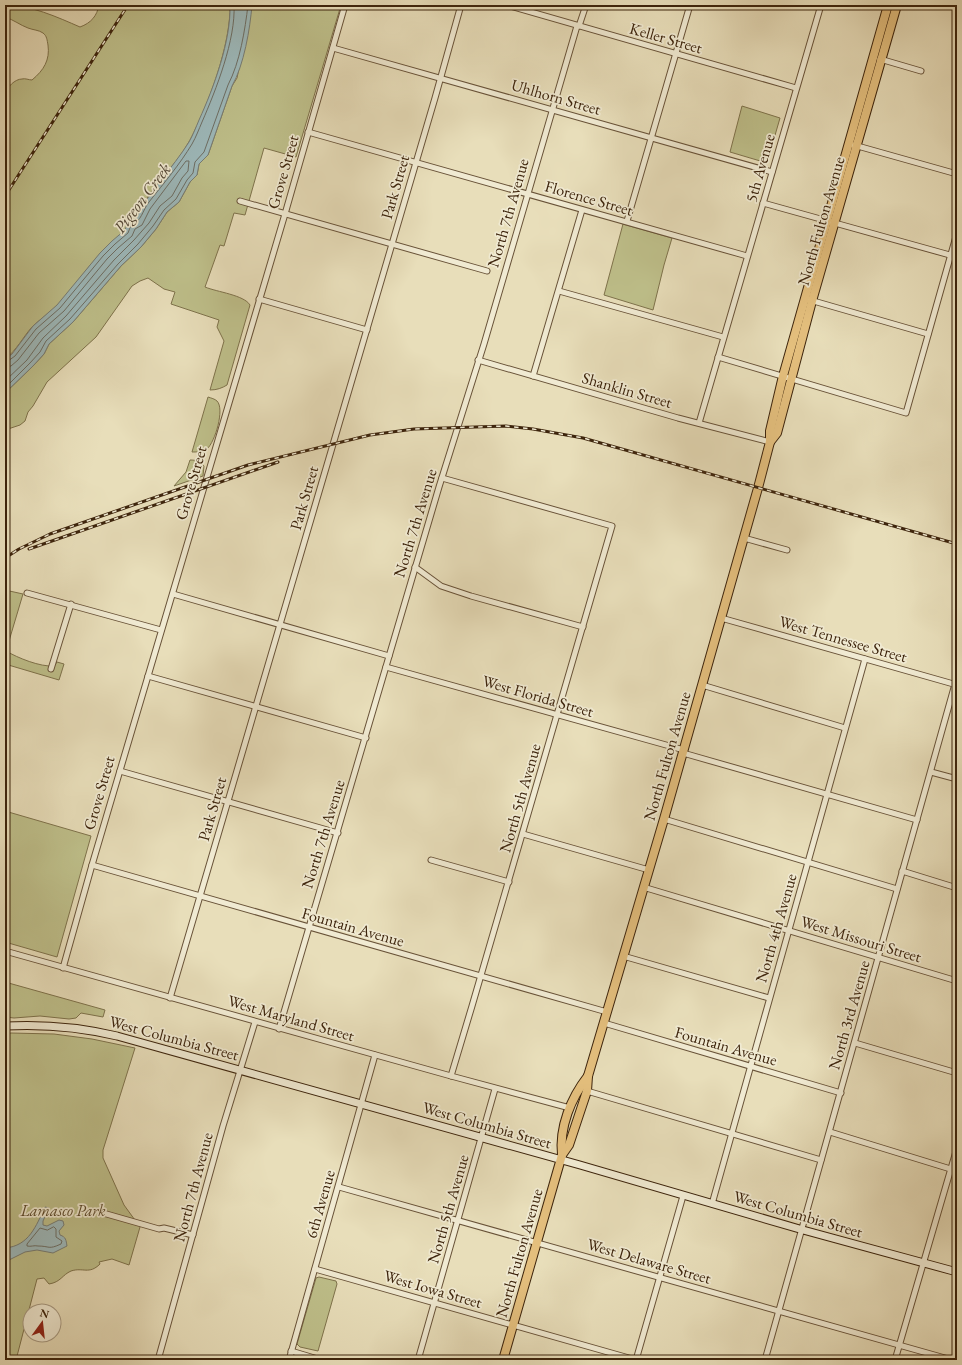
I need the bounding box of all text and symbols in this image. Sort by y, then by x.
street label: Keller Street [627,18,705,58]
street label: Uhlhorn Street [509,74,603,120]
street label: 5th Avenue [740,131,780,205]
street label: Grove Street [262,133,304,211]
street label: Park Street [376,153,414,221]
street label: North Fulton Avenue [793,154,849,288]
street label: North 7th Avenue [482,156,534,270]
water label: Pigeon Creek [108,158,176,238]
street label: Florence Street [542,175,636,221]
street label: Shanklin Street [580,367,674,413]
street label: Grove Street [170,444,212,522]
street label: Park Street [285,464,323,532]
street label: North 7th Avenue [389,466,441,580]
street label: West Tennessee Street [777,611,909,667]
street label: West Florida Street [480,670,596,722]
street label: North Fulton Avenue [639,689,695,823]
street label: North 5th Avenue [494,741,546,855]
street label: Grove Street [78,754,120,832]
street label: Park Street [193,775,231,843]
street label: North 7th Avenue [297,777,349,891]
street label: North 4th Avenue [750,871,802,985]
street label: Fountain Avenue [299,902,407,952]
street label: West Missouri Street [798,911,924,967]
street label: North 3rd Avenue [823,958,875,1072]
street label: West Maryland Street [225,990,357,1046]
street label: West Columbia Street [107,1011,241,1065]
street label: Fountain Avenue [672,1021,780,1071]
street label: West Columbia Street [420,1097,554,1153]
street label: North 7th Avenue [168,1130,218,1244]
street label: North 5th Avenue [422,1152,474,1266]
street label: 6th Avenue [300,1167,340,1241]
street label: North Fulton Avenue [491,1186,547,1320]
street label: West Columbia Street [731,1186,865,1242]
park label: Lamasco Park [19,1200,106,1221]
street label: West Delaware Street [585,1233,713,1289]
street label: West Iowa Street [381,1265,485,1313]
north arrow [22,1303,62,1343]
text: N [38,1305,51,1321]

